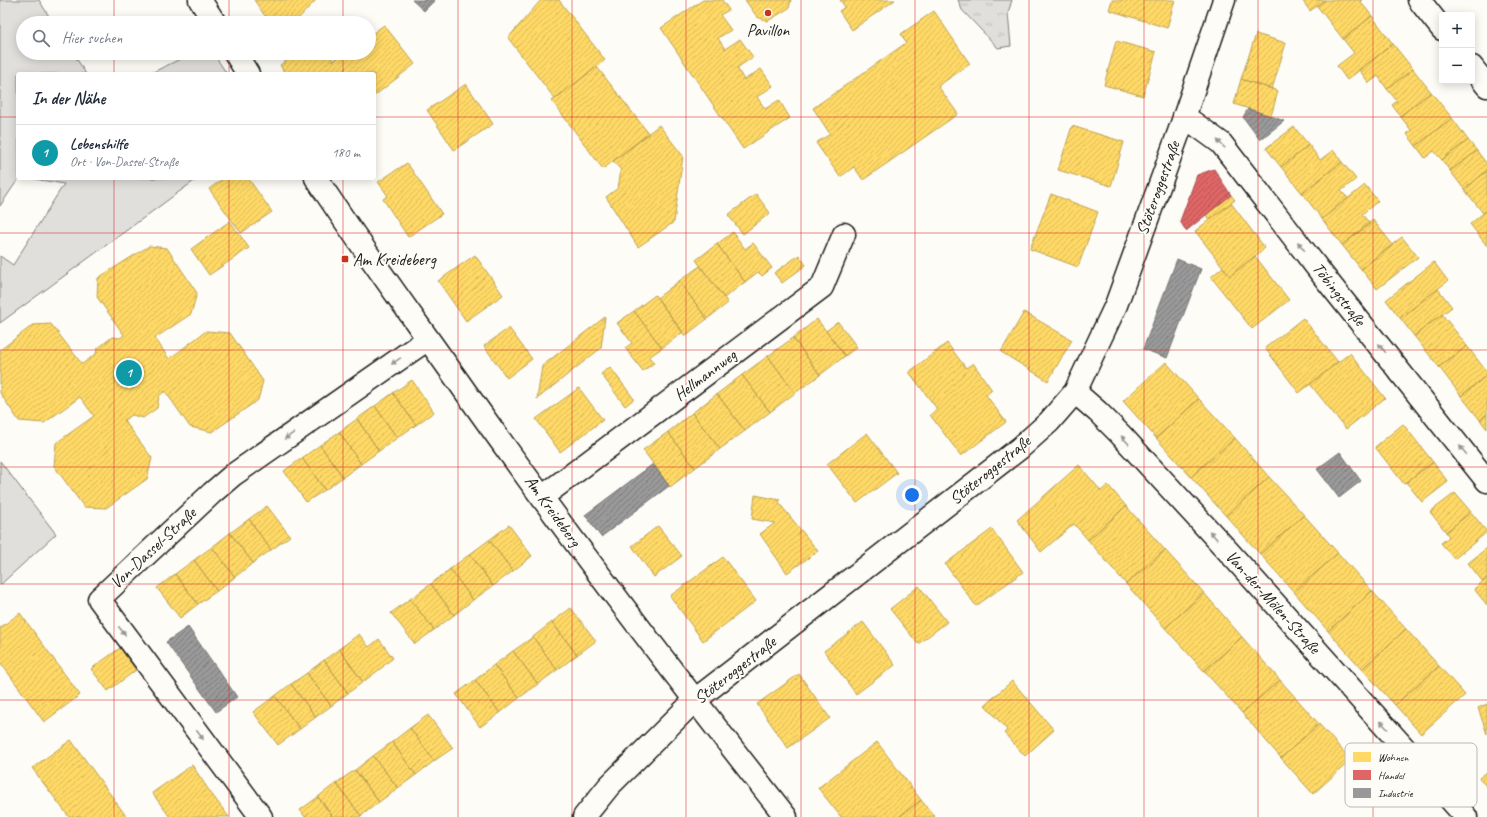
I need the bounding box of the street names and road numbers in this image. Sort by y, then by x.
street label: Stöteroggestraße [1131,137,1185,238]
street label: Töbingstraße [1308,258,1371,331]
street label: Hellmannweg [670,344,741,405]
street label: Stöteroggestraße [945,430,1036,509]
street label: Am Kreideberg [520,471,586,551]
street label: Von-Dassel-Straße [106,502,201,593]
street label: Van-der-Mölen-Straße [1221,546,1326,659]
street label: Stöteroggestraße [690,631,781,709]

